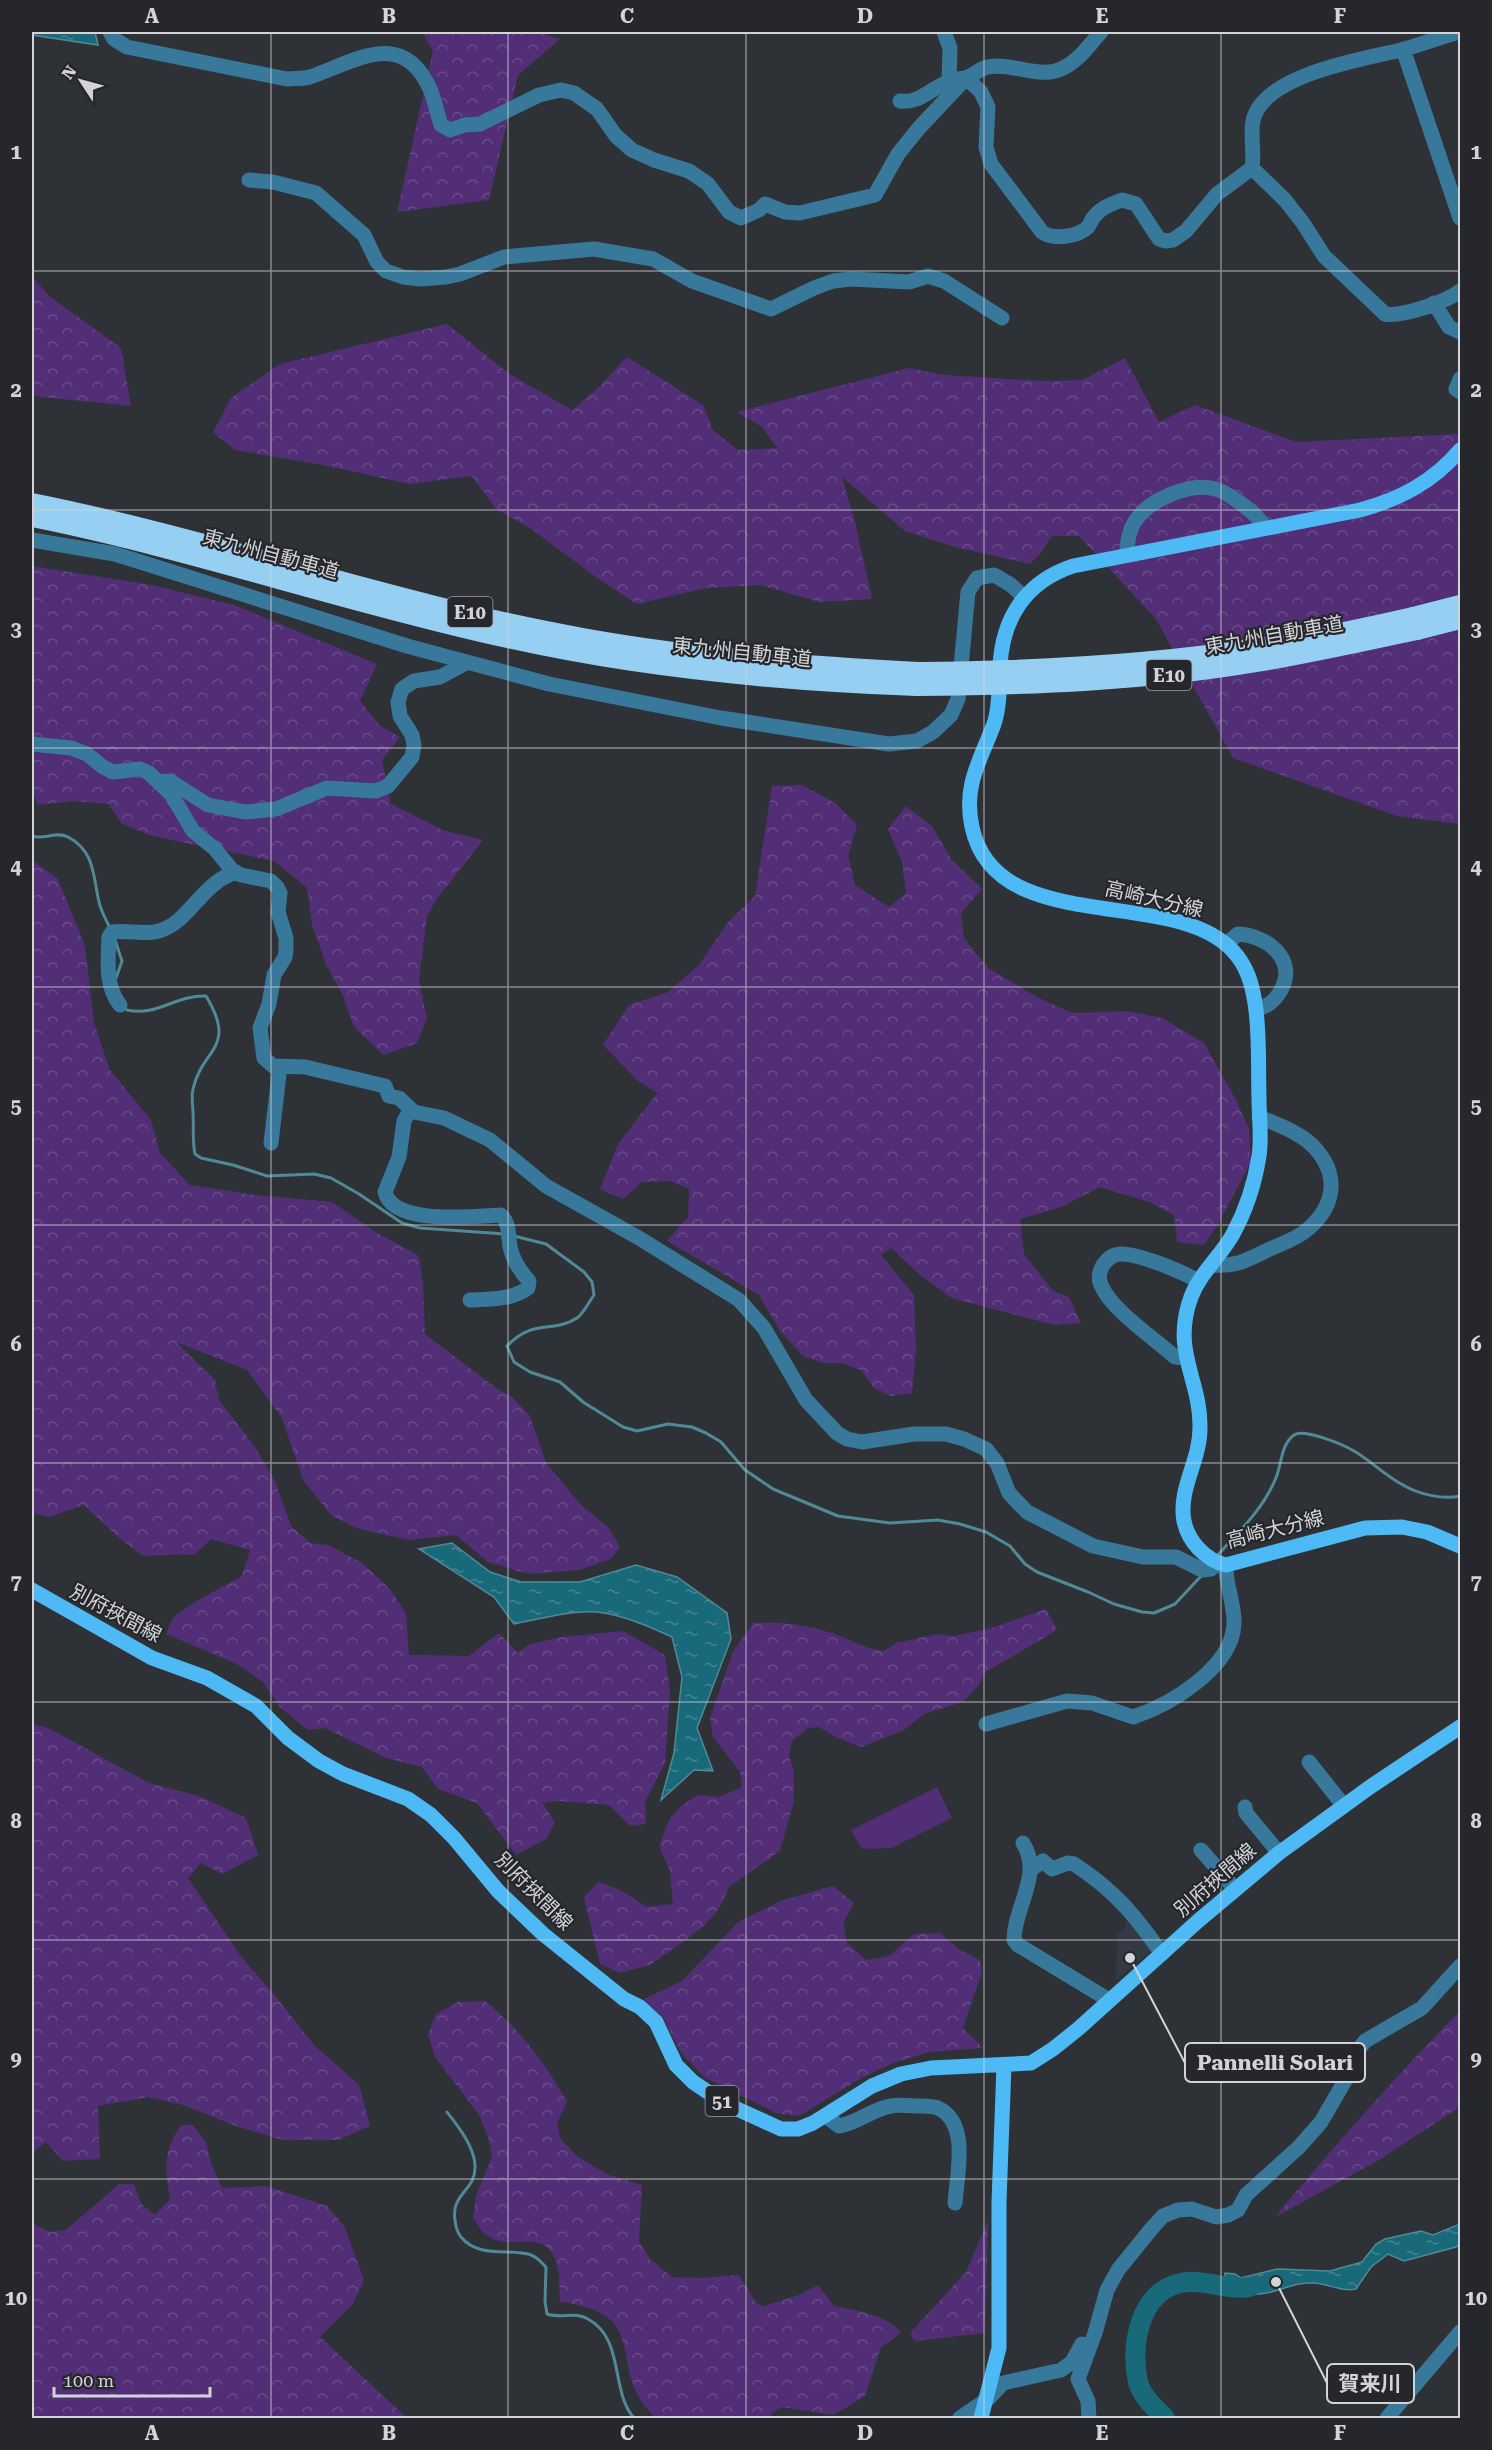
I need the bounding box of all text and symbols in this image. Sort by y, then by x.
text: A [145,4,160,28]
text: B [382,4,396,28]
text: C [620,4,634,28]
text: D [857,4,873,28]
text: E [1096,4,1109,28]
text: F [1334,4,1346,28]
north arrow [51,51,111,111]
text: N [58,62,81,83]
text: 1 [10,140,22,164]
text: 1 [1470,140,1482,164]
text: 2 [10,378,22,402]
text: 2 [1470,378,1482,402]
street label: 東九州自動車道 [200,524,342,584]
road number: E10 [448,597,492,627]
street label: 東九州自動車道 [1203,611,1345,659]
text: 3 [10,617,22,641]
text: 3 [1470,617,1482,641]
street label: 東九州自動車道 [671,633,813,671]
road number: E10 [1146,660,1192,690]
text: 4 [10,855,22,879]
text: 4 [1470,855,1482,879]
street label: 高崎大分線 [1103,876,1205,922]
text: 5 [10,1094,22,1118]
text: 5 [1470,1094,1482,1118]
text: 6 [10,1332,22,1356]
text: 6 [1470,1332,1482,1356]
street label: 高崎大分線 [1224,1505,1326,1553]
text: 7 [10,1570,22,1594]
text: 7 [1470,1570,1482,1594]
street label: 別府挾間線 [66,1579,166,1647]
text: 8 [10,1809,22,1833]
text: 8 [1470,1809,1482,1833]
street label: 別府挾間線 [1169,1838,1261,1922]
street label: 別府挾間線 [490,1847,578,1935]
callout: Pannelli Solari [1185,2043,1365,2082]
text: 9 [10,2047,22,2071]
text: 9 [1470,2047,1482,2071]
text: Pannelli Solari [1197,2051,1353,2075]
road number: 51 [706,2086,738,2116]
text: 10 [5,2286,27,2310]
text: 10 [1465,2286,1487,2310]
scale bar [54,2360,210,2398]
callout: 賀来川 [1327,2364,1414,2403]
text: 100 m [63,2370,114,2391]
text: 賀来川 [1339,2372,1402,2396]
text: A [145,2421,160,2445]
text: B [382,2421,396,2445]
text: C [620,2421,634,2445]
text: D [857,2421,873,2445]
text: E [1096,2421,1109,2445]
text: F [1334,2421,1346,2445]

